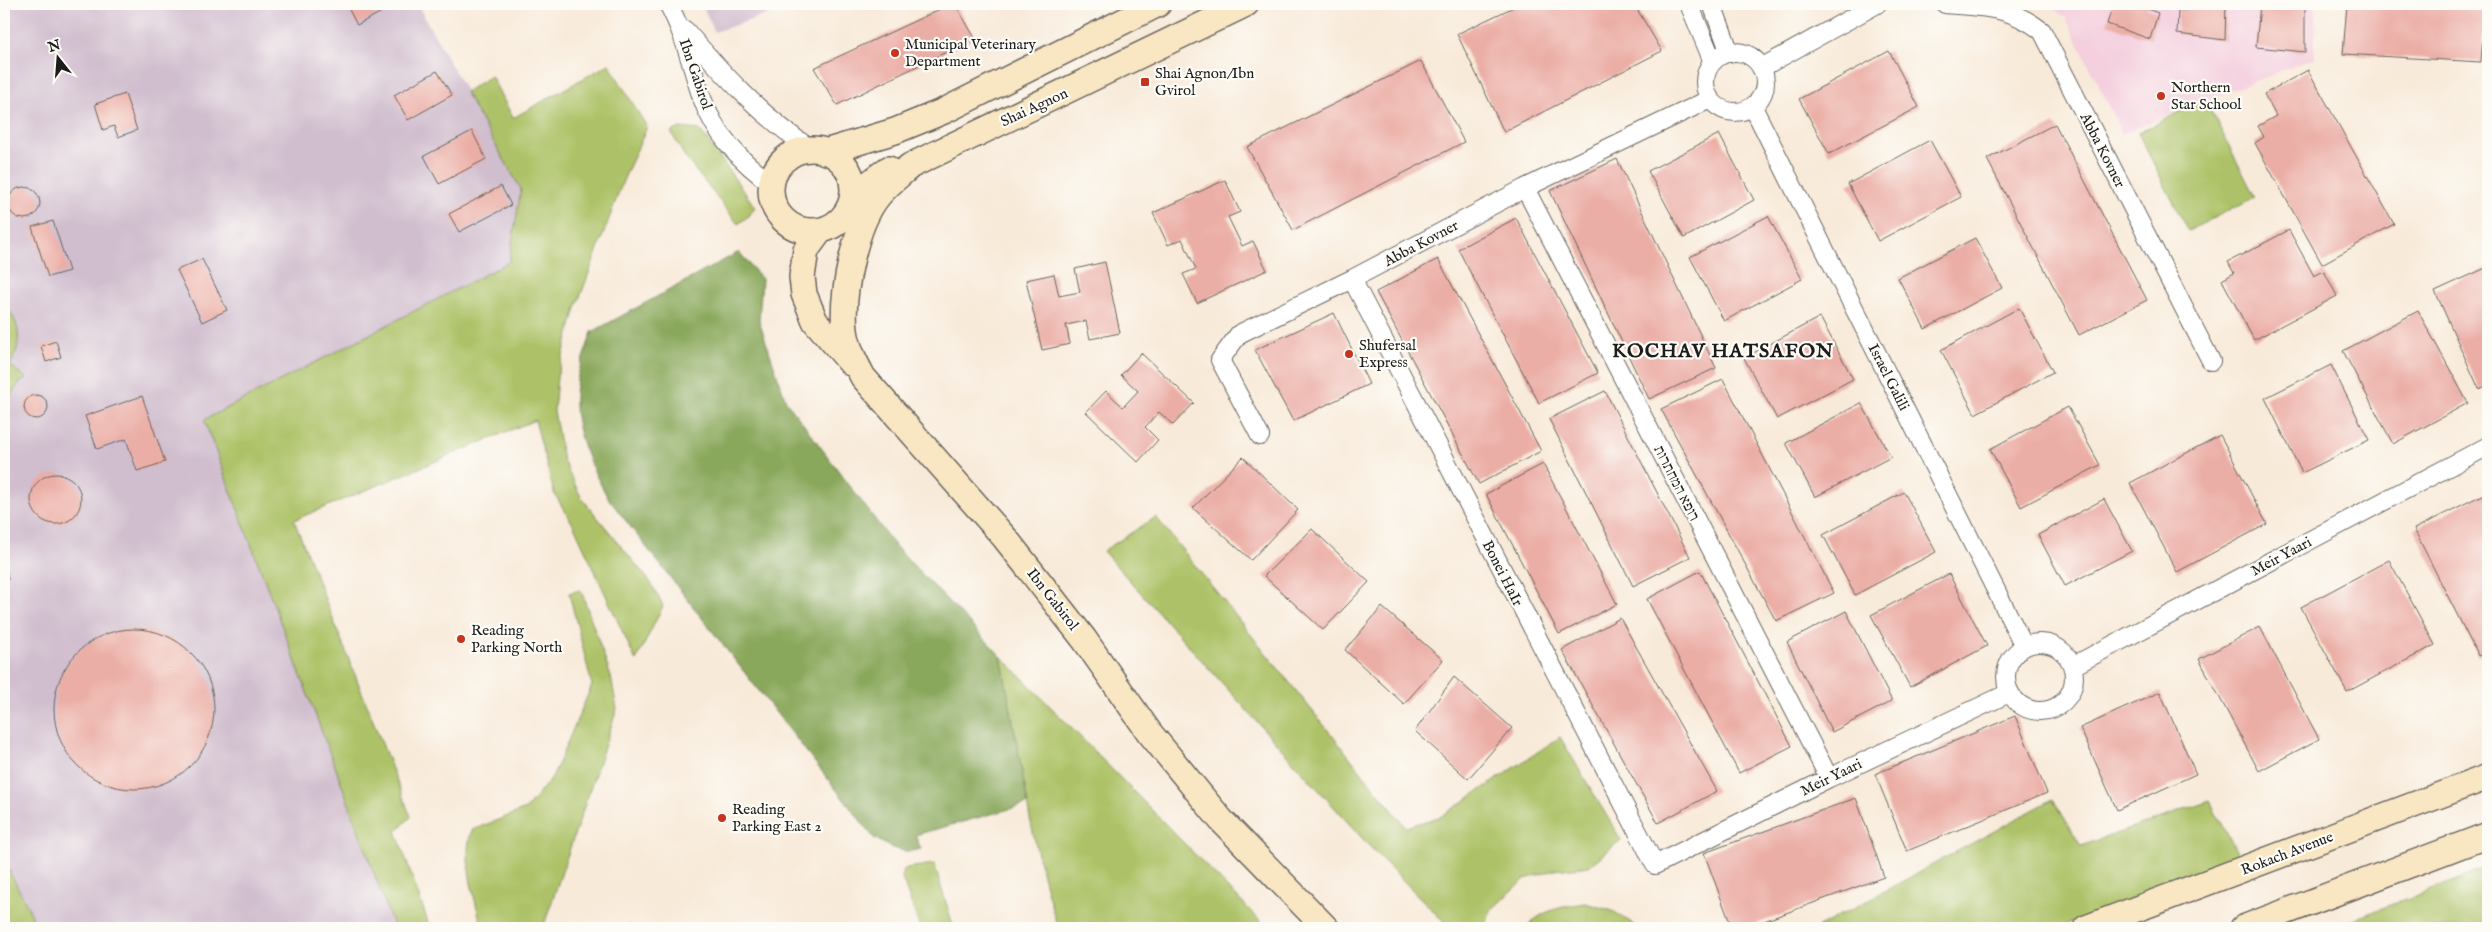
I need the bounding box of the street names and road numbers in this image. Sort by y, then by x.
street label: Ibn Gabirol [675,36,717,113]
street label: Shai Agnon [998,84,1071,131]
street label: Abba Kovner [2075,109,2130,191]
street label: Abba Kovner [1380,216,1462,271]
street label: Israel Galili [1864,341,1914,414]
street label: רופא המחתרות [1649,442,1704,524]
street label: Meir Yaari [2248,533,2315,580]
street label: Bonei HaIr [1478,537,1527,610]
street label: Ibn Gabirol [1022,564,1083,635]
street label: Meir Yaari [1797,754,1865,800]
street label: Rokach Avenue [2238,827,2336,880]

